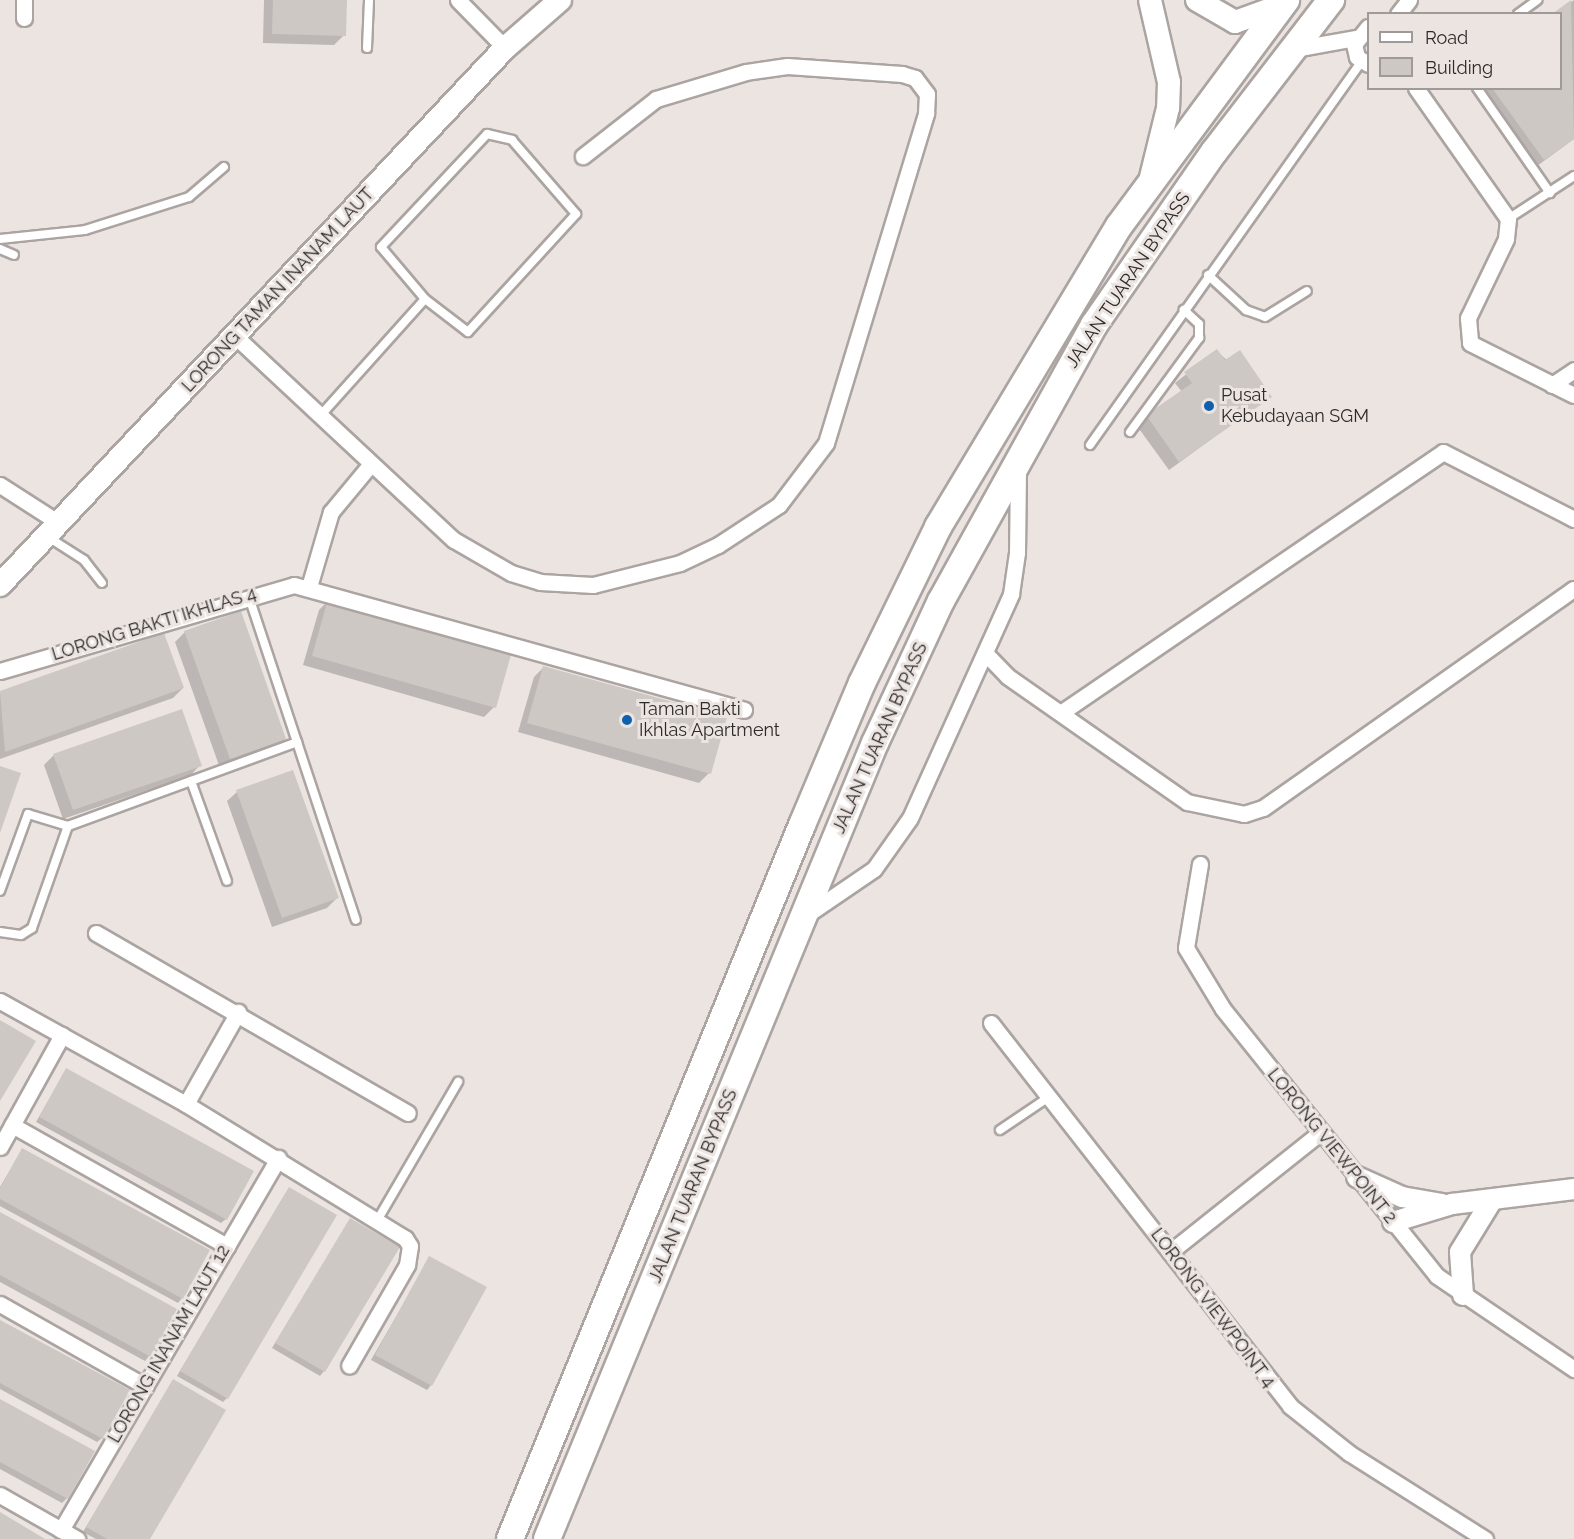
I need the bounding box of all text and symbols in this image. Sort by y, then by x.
legend [1367,12,1562,90]
text: Road [1425,27,1468,48]
text: Building [1425,57,1493,78]
street label: LORONG TAMAN INANAM LAUT [177,183,379,397]
street label: JALAN TUARAN BYPASS [1061,188,1195,372]
place label: Pusat Kebudayaan SGM [1221,385,1369,428]
marker: Pusat Kebudayaan SGM [1202,399,1216,413]
street label: LORONG BAKTI IKHLAS 4 [49,583,259,665]
street label: JALAN TUARAN BYPASS [828,639,932,837]
place label: Taman Bakti Ikhlas Apartment [639,699,780,742]
marker: Taman Bakti Ikhlas Apartment [620,713,634,727]
street label: LORONG VIEWPOINT 2 [1262,1064,1402,1228]
street label: JALAN TUARAN BYPASS [644,1086,742,1286]
street label: LORONG VIEWPOINT 4 [1146,1224,1280,1392]
street label: LORONG INANAM LAUT 12 [103,1241,235,1447]

